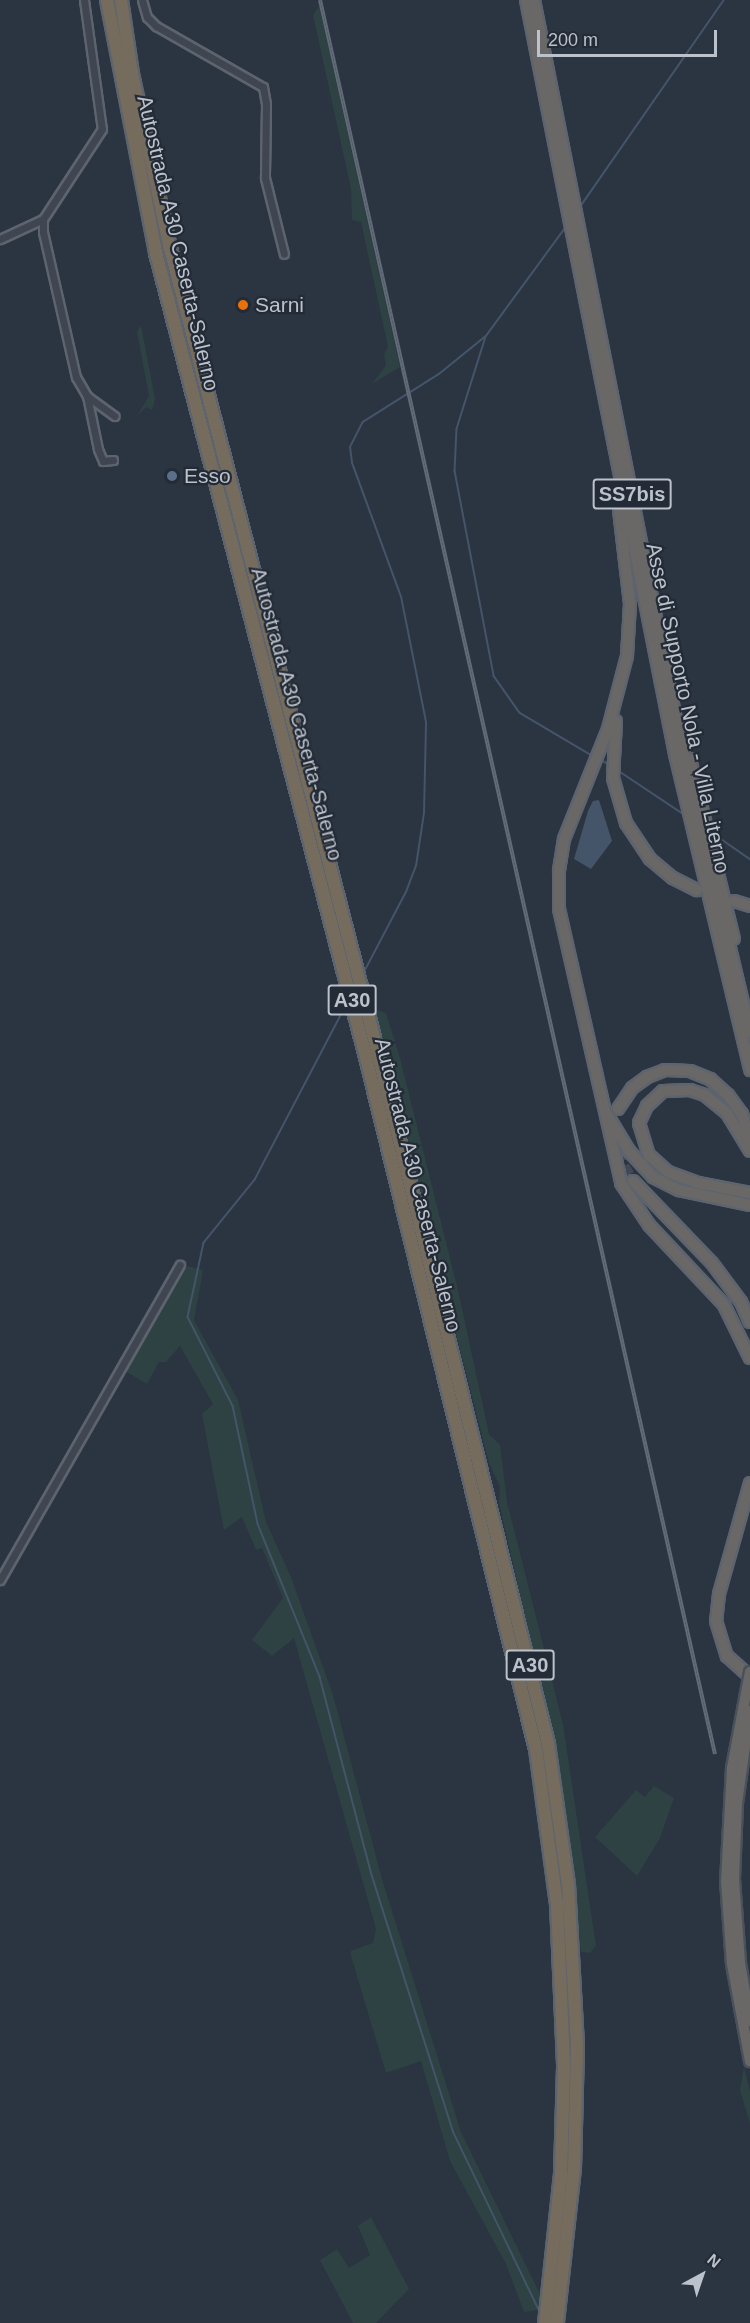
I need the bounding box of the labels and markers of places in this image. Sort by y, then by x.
place label: Sarni [255,292,304,318]
marker: Sarni [236,298,250,312]
place label: Esso [184,463,231,489]
marker: Esso [165,469,179,483]

